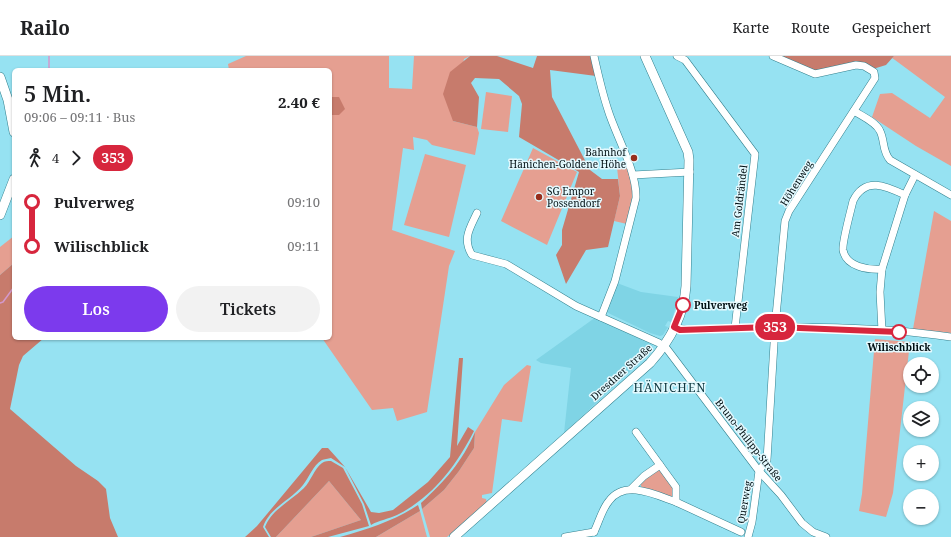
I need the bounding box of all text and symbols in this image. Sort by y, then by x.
text: Railo [20,15,70,41]
text: Karte [733,18,769,37]
text: Route [791,18,830,37]
text: Gespeichert [852,18,931,37]
text: 5 Min. [24,78,91,108]
text: 2.40 € [278,92,320,112]
text: 09:06 – 09:11 · Bus [24,108,135,126]
place label: Bahnhof Hänichen-Goldene Höhe [509,145,627,171]
icon: walk [24,147,46,169]
icon: forward [65,147,87,169]
text: 353 [101,148,125,167]
text: 4 [52,149,59,167]
marker: Bahnhof Hänichen-Goldene Höhe [629,153,639,163]
street label: Höhenweg [776,157,816,208]
street label: Am Goldrändel [728,164,750,238]
place label: SG Empor Possendorf [547,184,601,210]
text: Pulverweg [54,192,134,212]
marker: SG Empor Possendorf [534,192,544,202]
text: 09:10 [287,193,320,211]
text: Wilischblick [54,236,149,256]
text: 09:11 [287,237,320,255]
button: Los [24,286,168,332]
button: Tickets [176,286,320,332]
marker: Pulverweg [675,297,691,313]
place label: Pulverweg [694,298,748,312]
line badge: 353 [752,314,798,340]
text: 353 [763,317,787,336]
marker: Wilischblick [891,324,907,340]
place label: Wilischblick [867,340,931,354]
street label: Dresdner Straße [587,341,655,403]
map controls [903,357,939,525]
button: locate [903,357,939,393]
district label: HÄNICHEN [633,379,707,396]
street label: Bruno-Philipp-Straße [712,396,786,484]
button: layers [903,401,939,437]
button: + [903,445,939,481]
street label: Querweg [733,479,755,524]
button: − [903,489,939,525]

